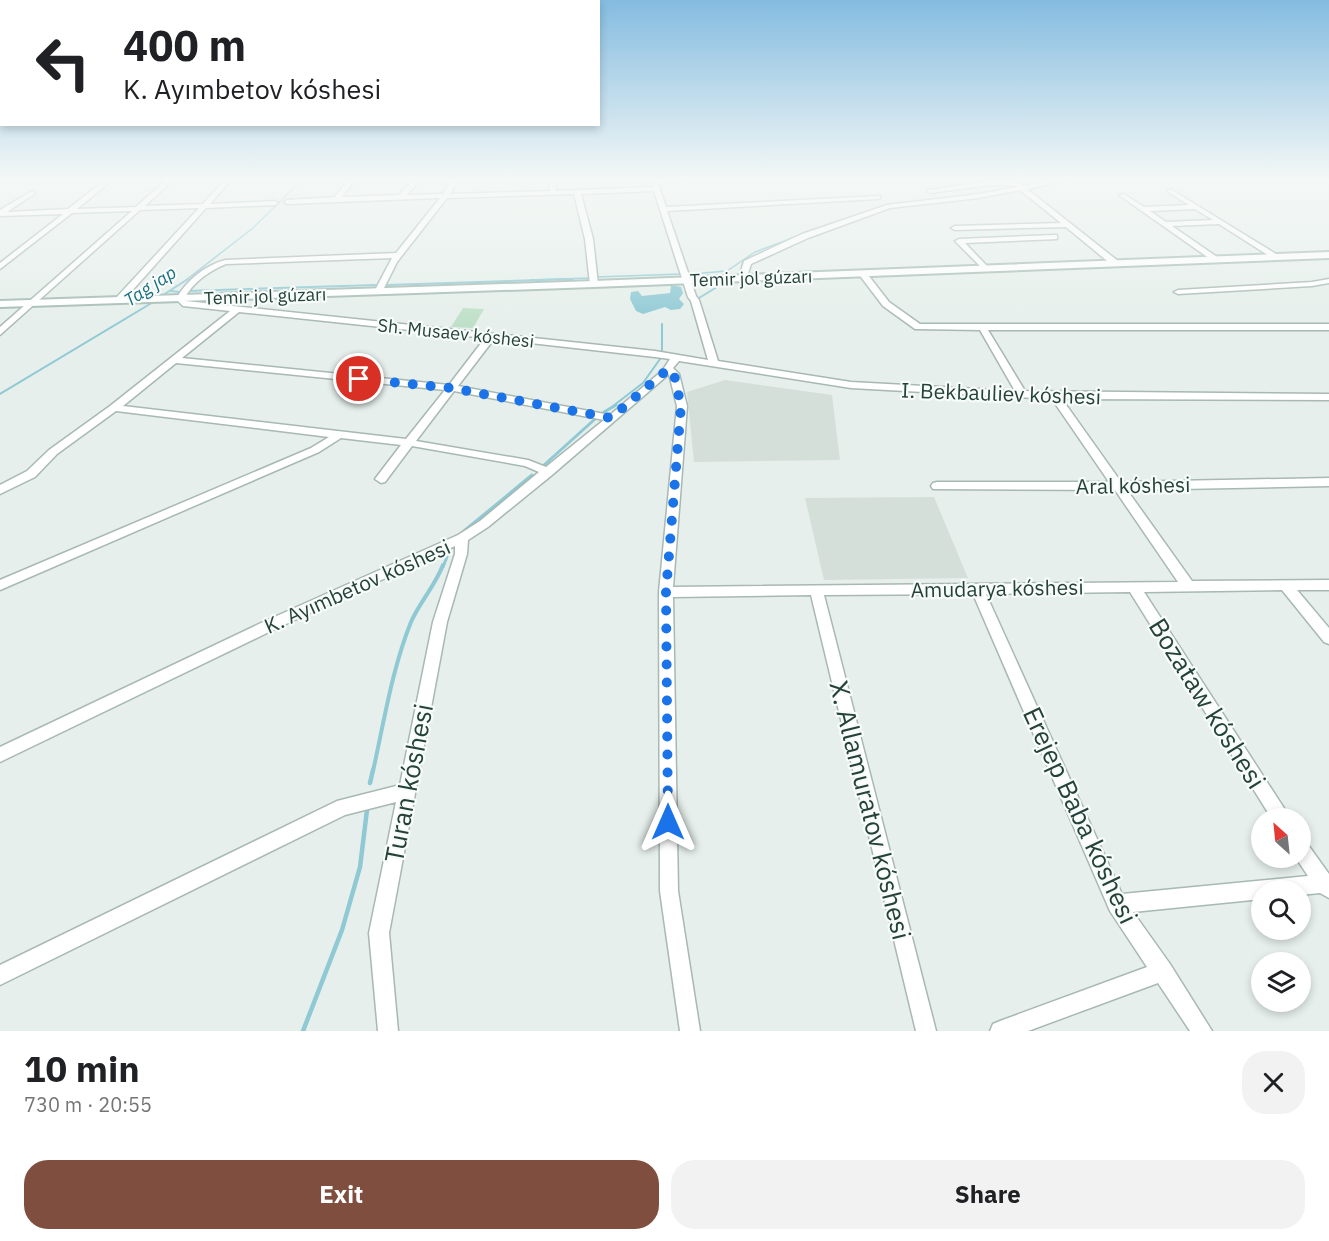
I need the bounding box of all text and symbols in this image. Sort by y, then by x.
text: 400 m [123,18,246,73]
icon: left [24,24,102,102]
text: K. Ayımbetov kóshesi [123,71,381,106]
water label: Tag jap [119,261,181,311]
street label: Temir jol gúzarı [689,264,813,292]
street label: Temir jol gúzarı [203,282,327,310]
street label: Sh. Musaev kóshesi [377,313,535,353]
pin [333,353,384,404]
icon: arrive [342,362,375,395]
street label: I. Bekbauliev kóshesi [901,376,1101,410]
street label: Aral kóshesi [1075,470,1191,500]
street label: K. Ayımbetov kóshesi [260,532,454,640]
street label: Amudarya kóshesi [910,572,1084,604]
street label: Bozataw kóshesi [1142,611,1274,795]
street label: X. Allamuratov kóshesi [822,677,920,943]
street label: Turan kóshesi [376,701,440,865]
street label: Erejep Baba kóshesi [1016,701,1146,929]
position arrow [636,790,700,854]
north arrow [1251,808,1311,868]
map controls [1251,808,1311,1012]
button: search [1251,880,1311,940]
button: layers [1251,952,1311,1012]
text: 10 min [24,1045,140,1092]
button: close [1242,1051,1305,1114]
text: 730 m · 20:55 [24,1091,152,1118]
button: Exit [24,1160,659,1229]
button: Share [671,1160,1305,1229]

